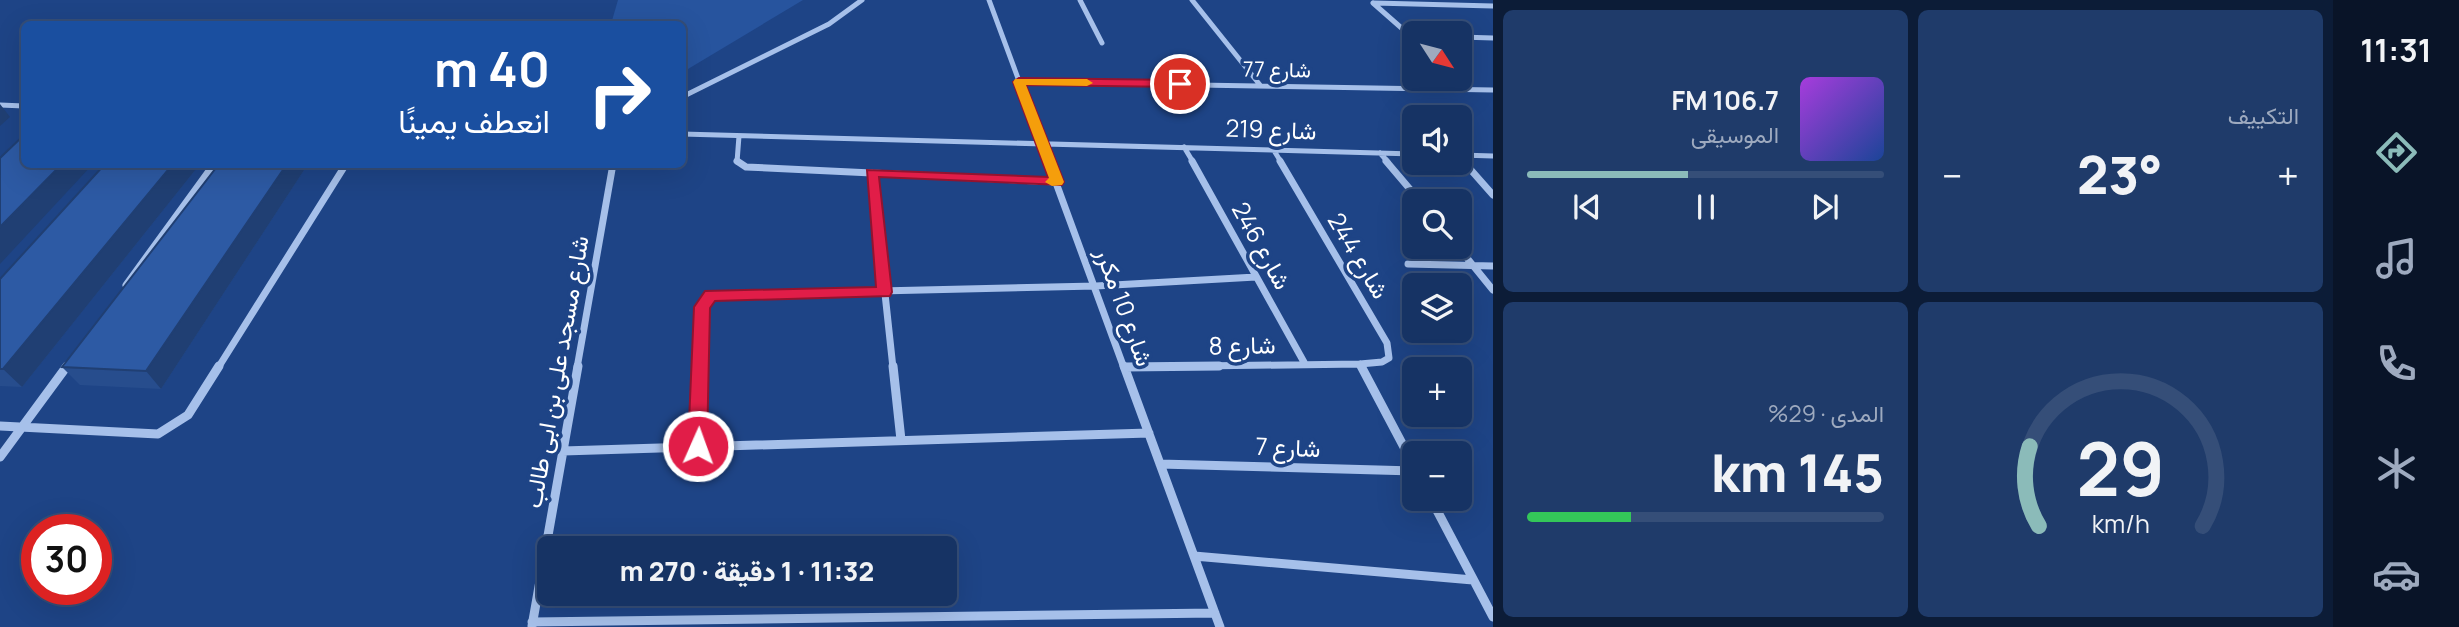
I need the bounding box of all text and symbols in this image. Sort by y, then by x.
north arrow [1402,21,1472,91]
map controls [1402,21,1472,511]
text: 11:31 [2360,28,2432,72]
text: 40 m [434,35,550,102]
icon: right [574,49,665,140]
pin [1150,54,1210,114]
street label: شارع 77 [1243,54,1311,85]
icon: arrive [1161,65,1199,103]
text: 106.7 FM [1672,82,1779,118]
text: انعطف يمينًا [398,99,550,143]
text: التكييف [2228,99,2299,131]
button: sound [1402,105,1472,175]
street label: شارع 219 [1225,110,1317,148]
text: الموسيقى [1691,118,1779,150]
icon: directions [2372,128,2421,177]
text: 23° [2077,139,2163,210]
text: − [1942,149,1963,201]
text: + [2277,149,2299,201]
icon: previous [1568,188,1606,226]
icon: pause [1687,188,1725,226]
icon: next [1806,188,1844,226]
button: search [1402,189,1472,259]
street label: شارع 246 [1224,196,1300,295]
street label: شارع 244 [1320,206,1398,305]
street label: شارع مسجد على بن ابى طالب [515,233,597,511]
icon: music [2372,234,2421,283]
street label: شارع 10 مكرر [1087,242,1162,371]
button: layers [1402,273,1472,343]
street label: شارع 8 [1208,327,1276,363]
icon: phone [2372,339,2421,388]
button: + [1402,357,1472,427]
text: المدى · 29% [1768,397,1884,429]
position arrow [661,409,735,483]
text: 29 [2076,418,2165,518]
street label: شارع 7 [1255,429,1321,465]
text: 145 km [1711,437,1884,508]
button: − [1402,441,1472,511]
icon: climate [2372,444,2421,493]
text: km/h [2091,505,2150,540]
speed limit sign: 30 [21,514,112,605]
icon: car [2372,550,2421,599]
text: 11:32 · 1 دقيقة · 270 m [620,553,874,589]

